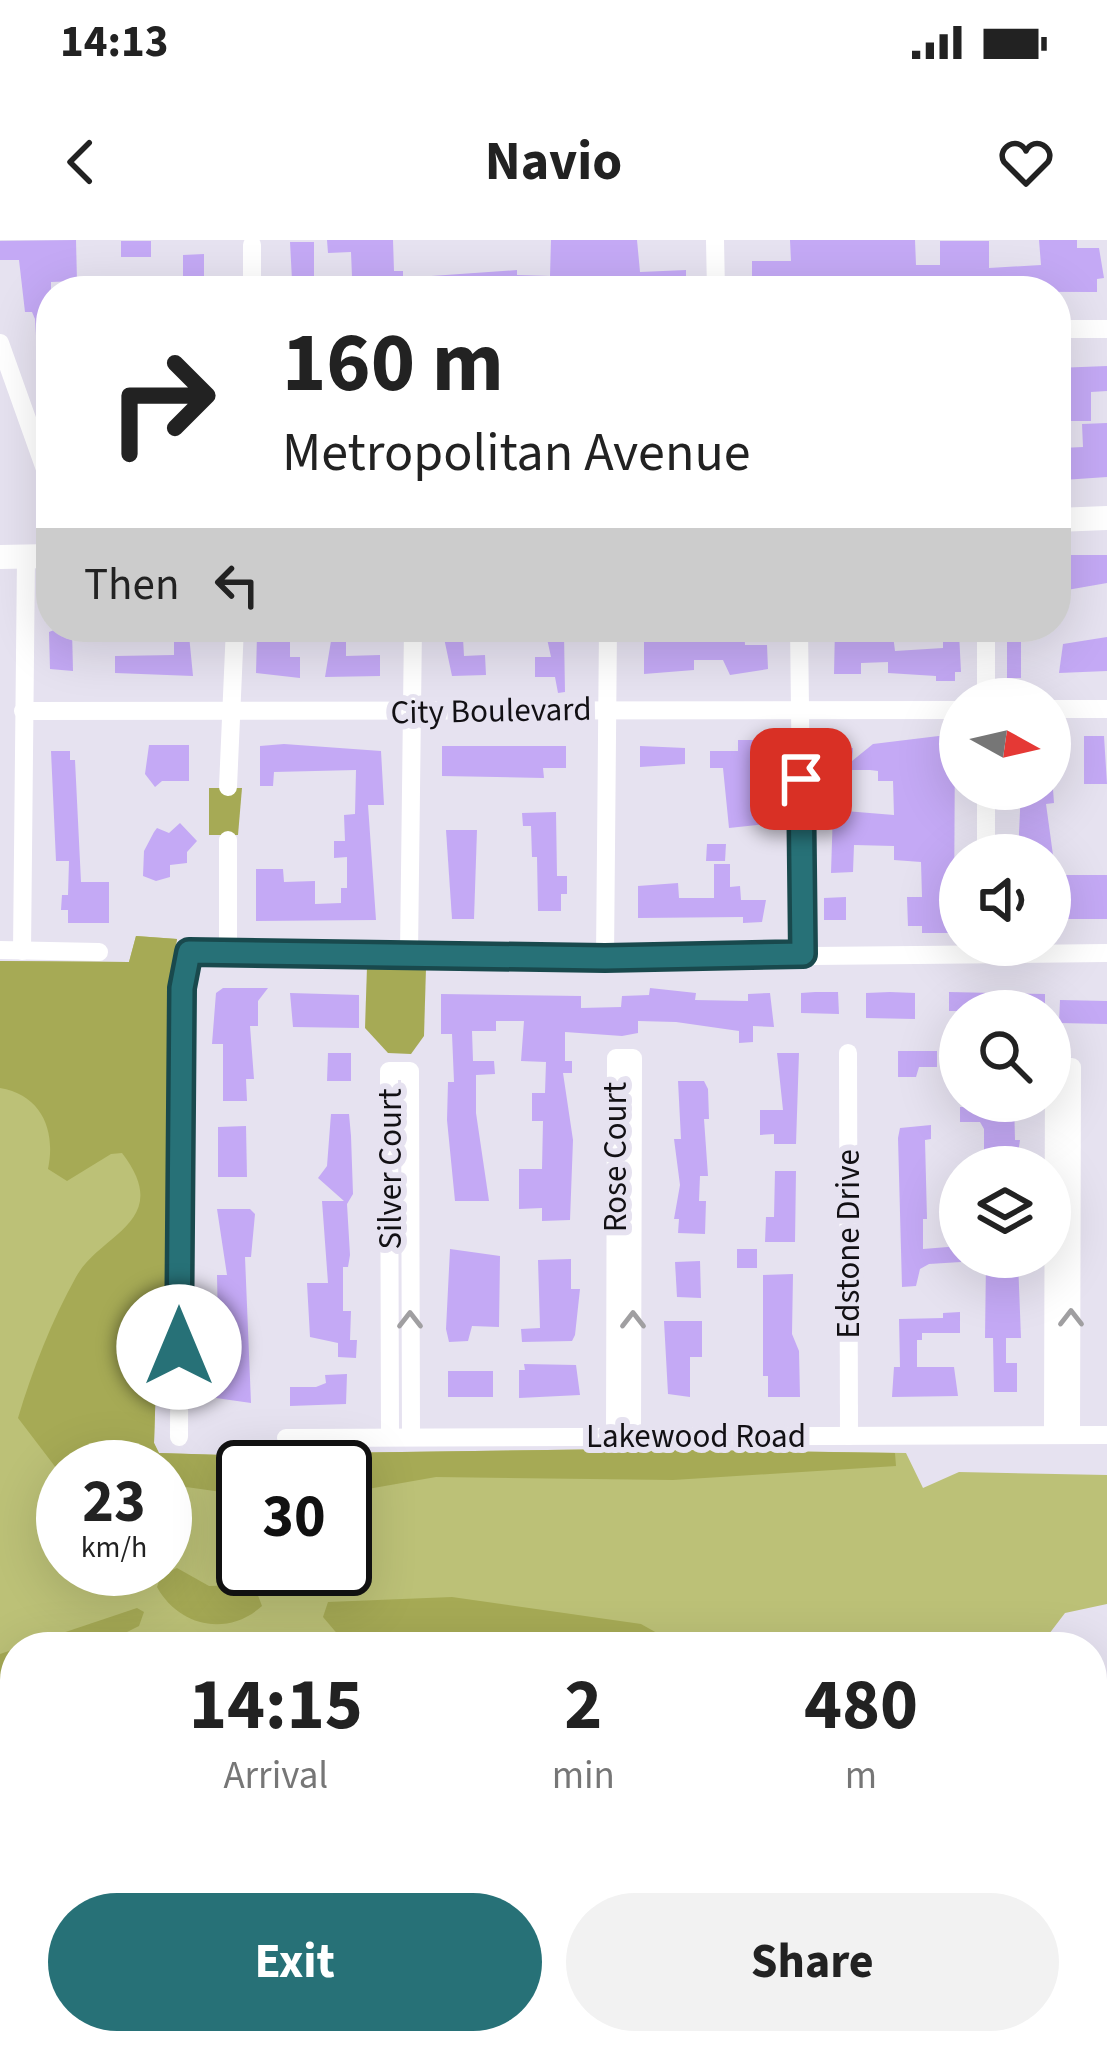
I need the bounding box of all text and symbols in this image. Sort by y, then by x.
text: 14:13 [60,10,169,74]
text: Navio [485,124,622,201]
icon: back [48,129,114,195]
icon: heart [993,129,1059,195]
text: 160 m [282,304,504,424]
icon: right [84,324,240,480]
text: Metropolitan Avenue [282,415,751,492]
icon: left [204,552,270,618]
text: Then [84,553,180,617]
north arrow [939,678,1071,810]
map controls [939,678,1071,1278]
street label: City Boulevard [390,686,592,736]
pin [750,728,852,830]
icon: arrive [768,746,834,812]
button: sound [939,834,1071,966]
button: search [939,990,1071,1122]
street label: Rose Court [592,1082,639,1232]
street label: Silver Court [367,1088,414,1250]
button: layers [939,1146,1071,1278]
street label: Edstone Drive [825,1149,872,1339]
position arrow [116,1284,242,1410]
one-way arrow [1058,1308,1084,1326]
one-way arrow [397,1310,423,1328]
one-way arrow [620,1310,646,1328]
street label: Lakewood Road [586,1413,806,1460]
speed limit sign: 30 [216,1440,372,1596]
text: 23 [82,1460,146,1545]
text: km/h [81,1526,147,1569]
text: 14:15 [189,1654,363,1757]
text: 2 [564,1654,602,1757]
text: 480 [804,1654,918,1757]
text: Arrival [223,1748,328,1804]
text: min [552,1748,615,1804]
text: m [845,1748,877,1804]
button: Exit [48,1893,542,2031]
button: Share [566,1893,1059,2031]

